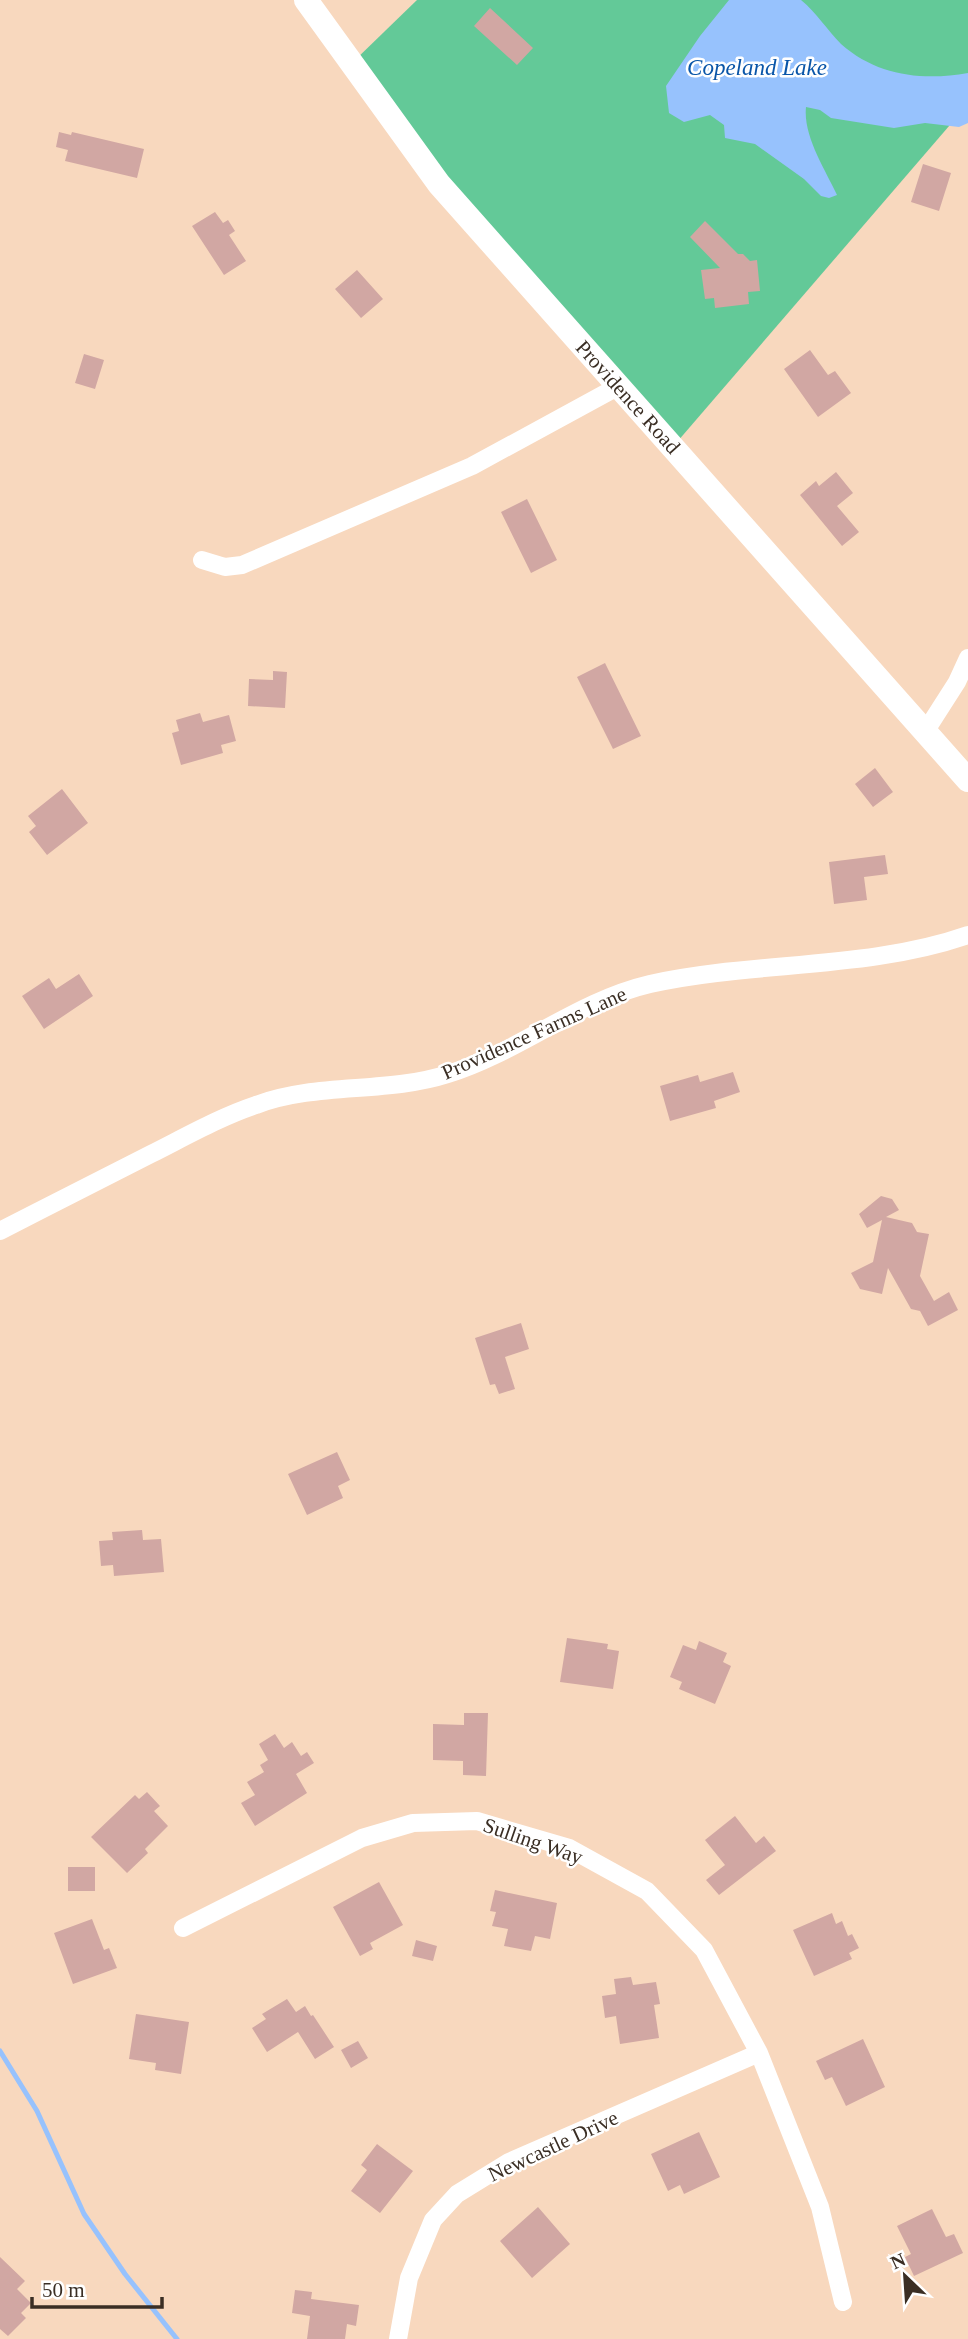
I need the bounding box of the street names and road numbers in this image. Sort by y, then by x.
street label: Providence Road [571,335,685,459]
street label: Providence Farms Lane [438,981,630,1085]
street label: Sulling Way [480,1813,586,1869]
street label: Newcastle Drive [484,2105,622,2187]

